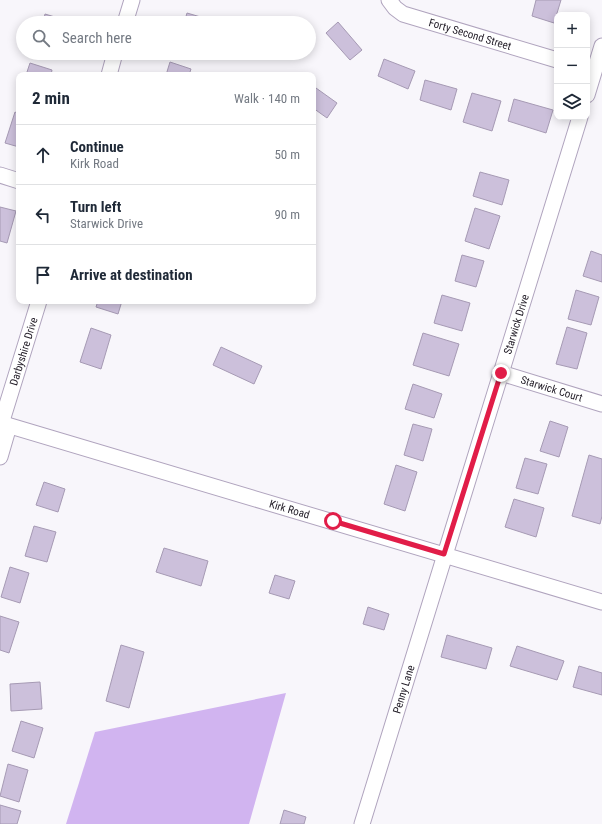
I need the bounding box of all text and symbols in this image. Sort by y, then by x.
map controls [554,12,590,120]
button: + [554,12,590,48]
search box [16,16,316,60]
street label: Forty Second Street [427,16,513,52]
icon: search [30,27,52,49]
text: Search here [62,29,132,47]
button: − [554,48,590,84]
button: layers [554,84,590,120]
text: 2 min [32,88,70,108]
text: Walk · 140 m [234,91,300,106]
text: Continue [70,138,124,156]
icon: ahead [32,144,54,166]
text: 50 m [274,147,300,162]
text: Kirk Road [70,156,119,171]
text: Turn left [70,198,121,216]
icon: left [32,204,54,226]
text: 90 m [274,207,300,222]
text: Starwick Drive [70,216,143,231]
icon: arrive [32,264,54,286]
text: Arrive at destination [70,266,193,284]
street label: Starwick Drive [501,293,531,356]
street label: Darbyshire Drive [7,316,40,387]
route end [492,364,510,382]
street label: Starwick Court [519,373,584,404]
street label: Kirk Road [268,497,311,521]
route start [324,512,342,530]
street label: Penny Lane [390,663,417,715]

